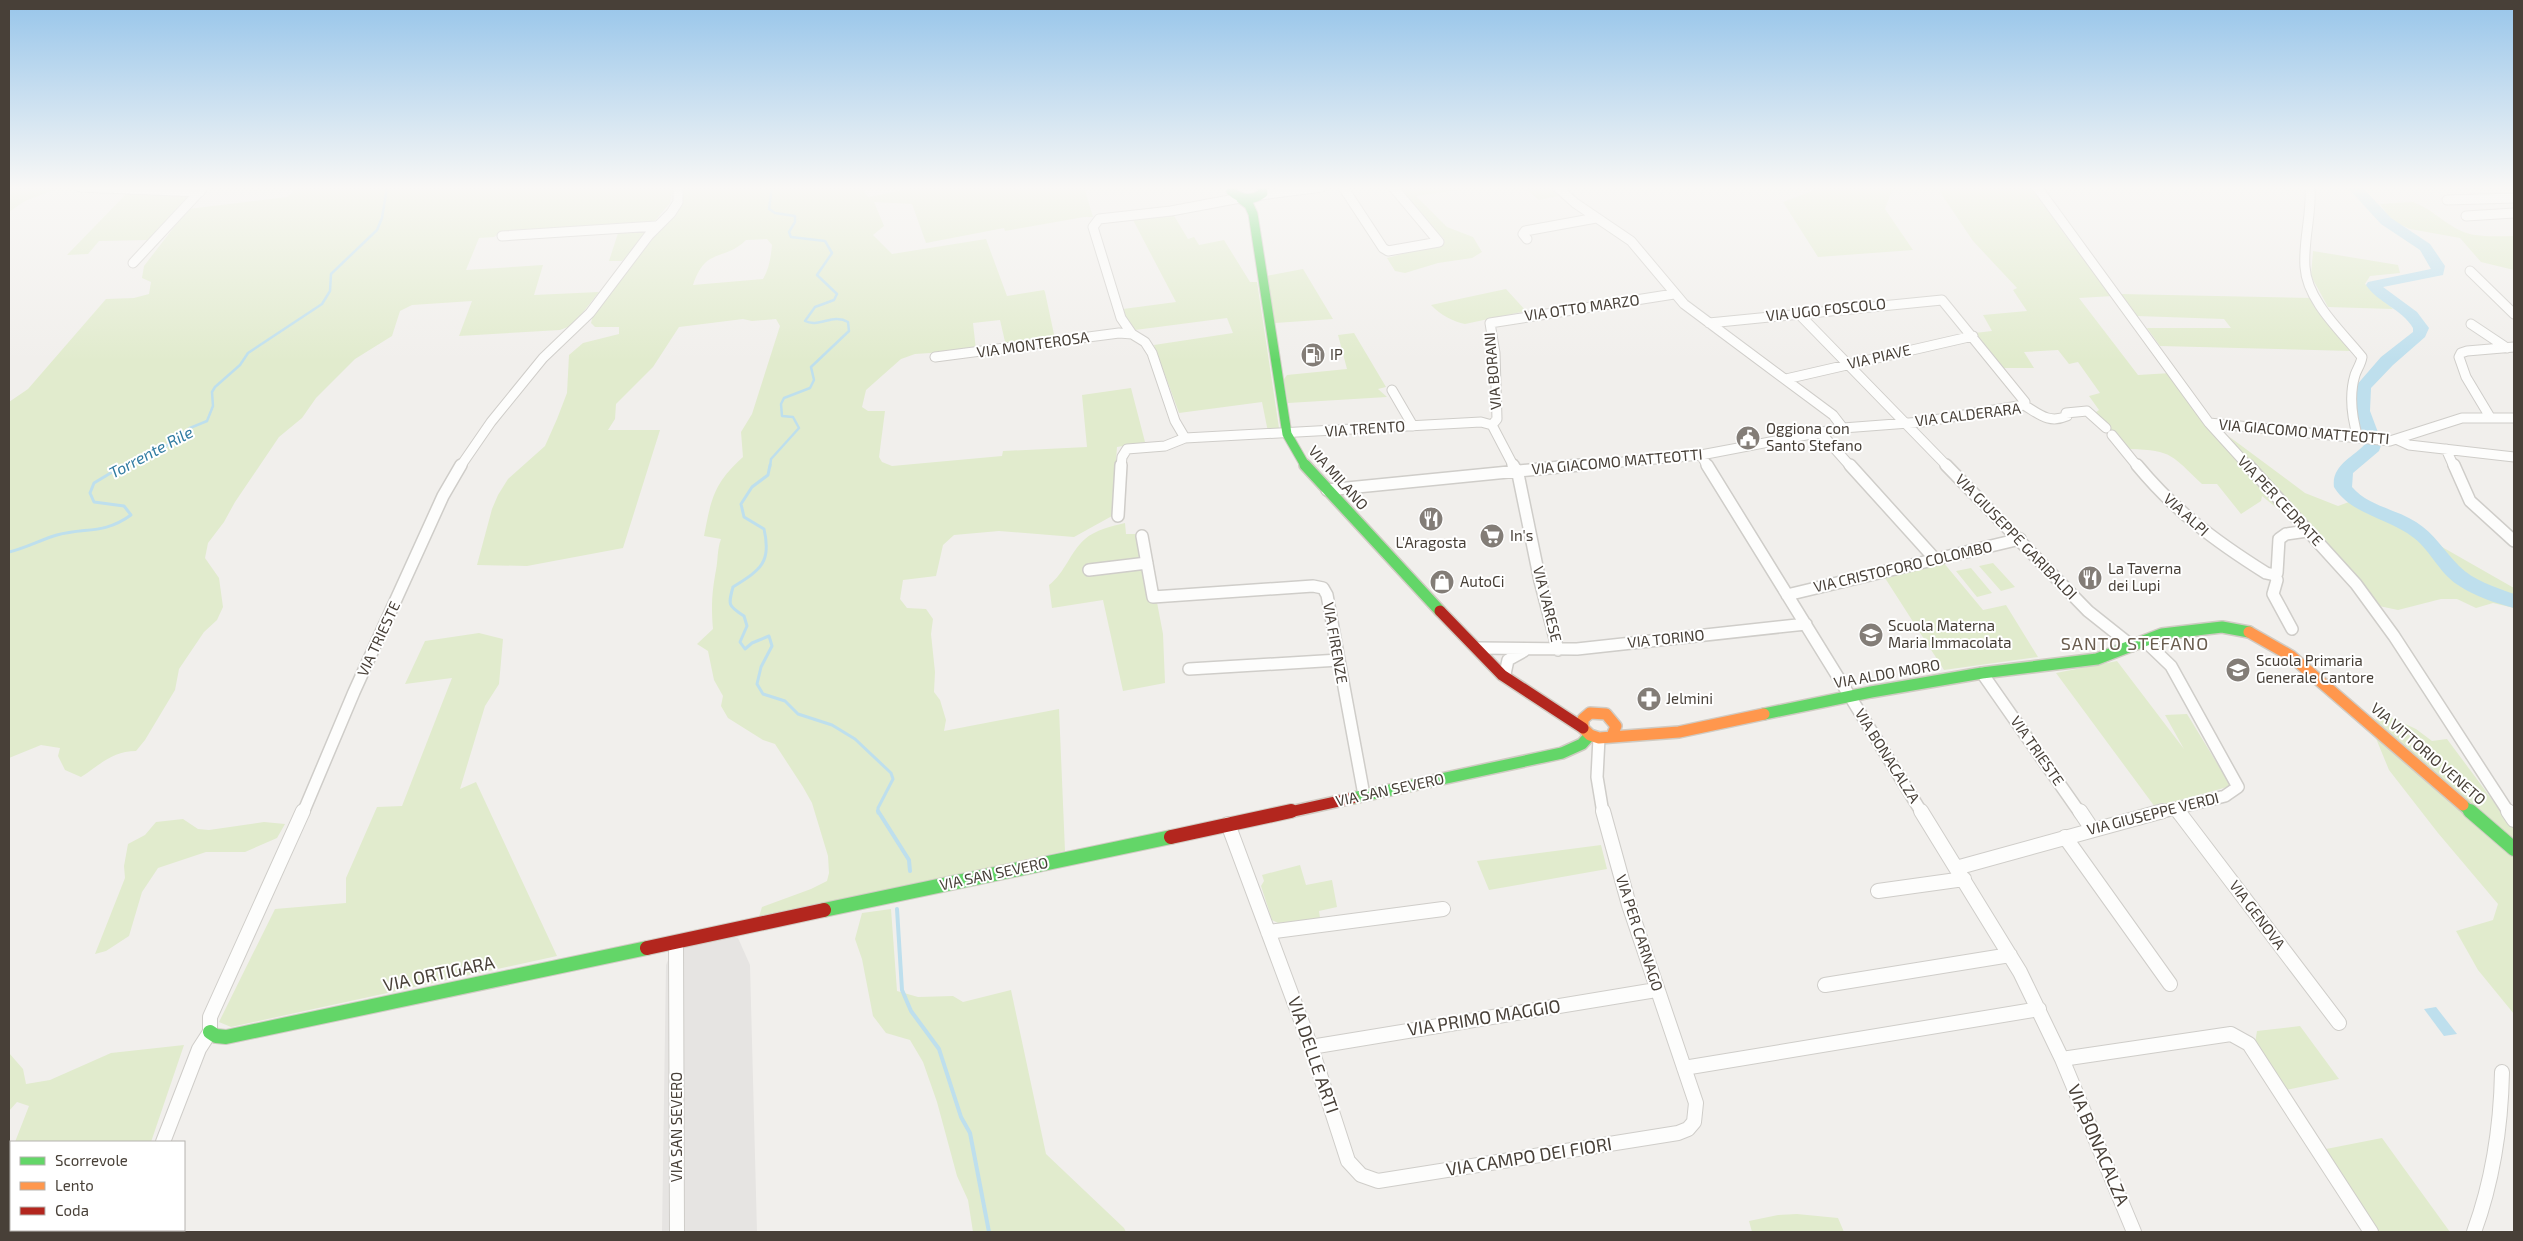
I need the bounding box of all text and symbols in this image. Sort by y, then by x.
street label: VIA OTTO MARZO [1523,290,1641,324]
street label: VIA UGO FOSCOLO [1765,294,1887,324]
street label: VIA MONTEROSA [976,327,1091,361]
street label: VIA BORANI [1480,332,1504,411]
street label: VIA PIAVE [1845,340,1912,372]
fuel station icon: IP [1300,342,1326,368]
place label: IP [1330,345,1343,363]
street label: VIA CALDERARA [1914,399,2023,429]
street label: VIA GIACOMO MATTEOTTI [2218,415,2390,447]
street label: VIA TRENTO [1324,416,1406,440]
place label: Oggiona con Santo Stefano [1766,419,1862,454]
water label: Torrente Rile [106,421,196,482]
public building icon: Oggiona con Santo Stefano [1735,425,1761,451]
street label: VIA MILANO [1305,442,1372,513]
street label: VIA GIACOMO MATTEOTTI [1531,445,1703,477]
street label: VIA PER CEDRATE [2234,451,2327,549]
street label: VIA GIUSEPPE GARIBALDI [1952,470,2081,603]
street label: VIA ALPI [2160,489,2213,539]
restaurant icon: L'Aragosta [1418,506,1444,532]
supermarket icon: In's [1479,523,1505,549]
place label: In's [1510,526,1533,544]
place label: L'Aragosta [1396,533,1466,551]
street label: VIA CRISTOFORO COLOMBO [1812,537,1994,595]
place label: La Taverna dei Lupi [2108,559,2181,594]
street label: VIA VARESE [1530,564,1566,644]
restaurant icon: La Taverna dei Lupi [2077,565,2103,591]
shop icon: AutoCi [1429,569,1455,595]
place label: AutoCi [1460,572,1504,590]
street label: VIA TRIESTE [353,598,403,679]
street label: VIA FIRENZE [1320,601,1352,685]
place label: Scuola Materna Maria Immacolata [1888,616,2012,651]
school or university icon: Scuola Materna Maria Immacolata [1858,622,1884,648]
street label: VIA TORINO [1626,625,1705,651]
district label: SANTO STEFANO [2061,632,2209,654]
place label: Scuola Primaria Generale Cantore [2256,651,2374,686]
street label: VIA ALDO MORO [1832,655,1941,691]
school or university icon: Scuola Primaria Generale Cantore [2225,657,2251,683]
pharmacy icon: Jelmini [1636,686,1662,712]
place label: Jelmini [1666,689,1713,707]
street label: VIA VITTORIO VENETO [2367,698,2490,808]
street label: VIA BONACALZA [1852,705,1924,807]
street label: VIA TRIESTE [2007,712,2068,789]
street label: VIA SAN SEVERO [1334,769,1446,809]
street label: VIA GIUSEPPE VERDI [2085,788,2221,838]
street label: VIA SAN SEVERO [938,853,1050,893]
street label: VIA PER CARNAGO [1613,872,1667,993]
street label: VIA GENOVA [2226,876,2290,953]
street label: VIA ORTIGARA [381,950,497,996]
street label: VIA DELLE ARTI [1284,993,1344,1116]
street label: VIA PRIMO MAGGIO [1406,994,1562,1040]
street label: VIA SAN SEVERO [667,1072,685,1182]
street label: VIA BONACALZA [2063,1081,2135,1209]
street label: VIA CAMPO DEI FIORI [1444,1132,1613,1180]
legend [10,1141,185,1231]
text: Scorrevole [55,1151,128,1169]
text: Lento [55,1176,94,1194]
text: Coda [55,1201,89,1219]

